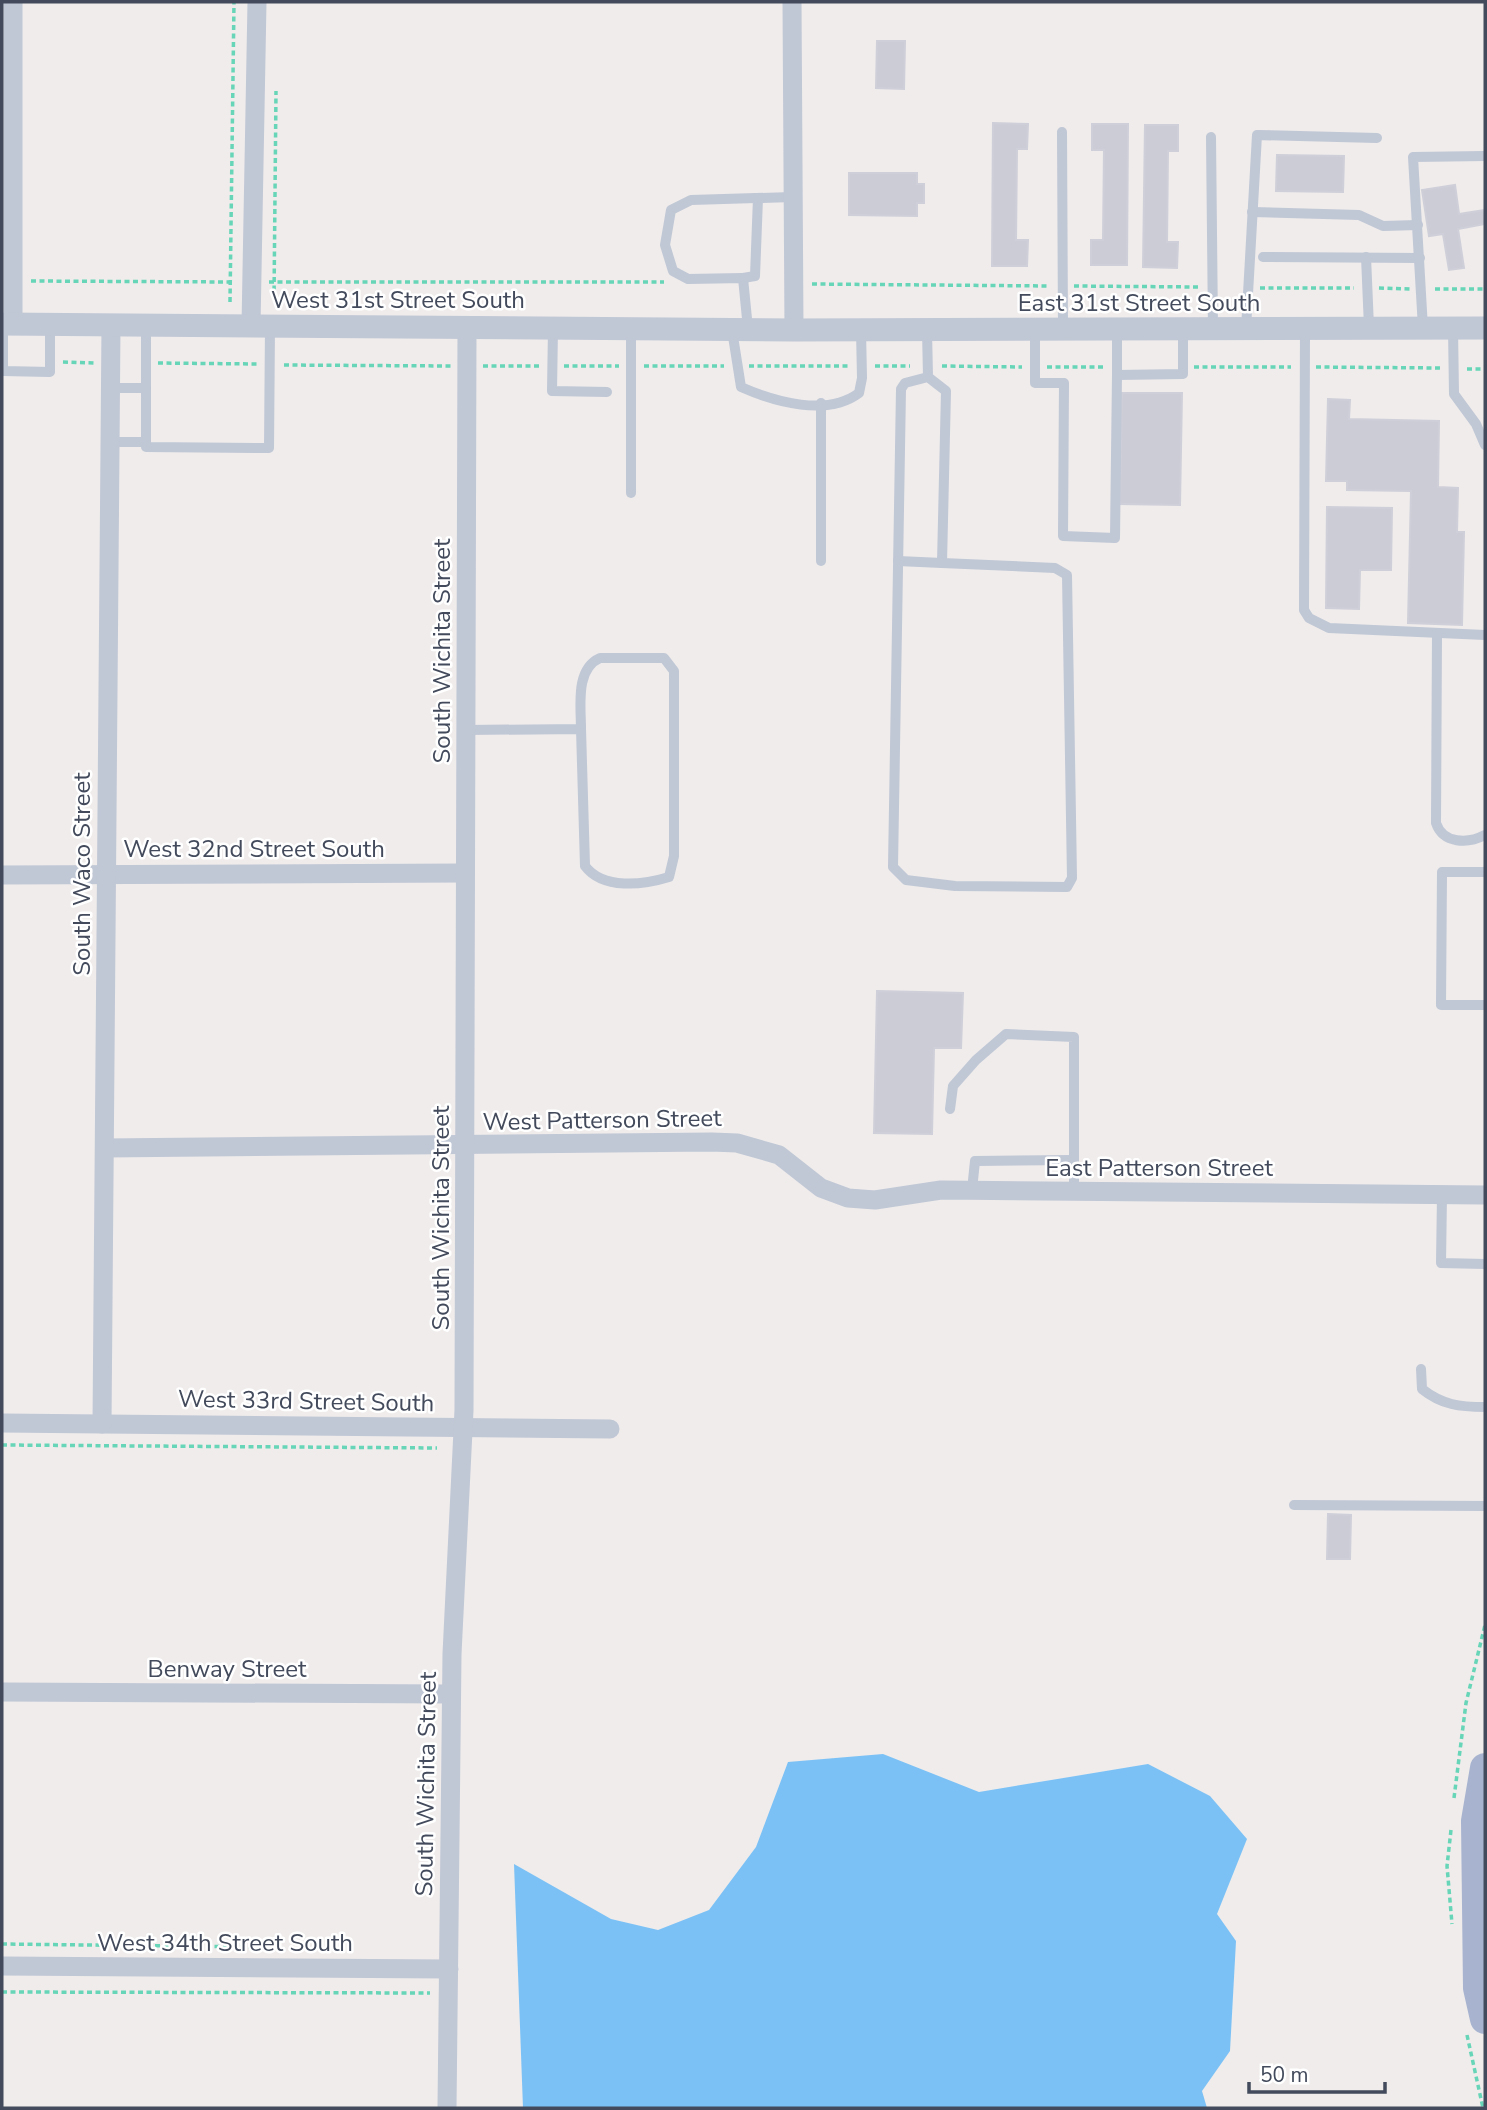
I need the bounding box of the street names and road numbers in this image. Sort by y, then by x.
street label: West 31st Street South [271,284,525,316]
street label: East 31st Street South [1018,287,1260,319]
street label: South Wichita Street [426,538,458,763]
street label: South Waco Street [66,772,98,976]
street label: West 32nd Street South [123,833,385,865]
street label: West Patterson Street [482,1102,722,1138]
street label: South Wichita Street [425,1105,457,1330]
street label: East Patterson Street [1045,1152,1273,1184]
street label: West 33rd Street South [178,1383,434,1419]
street label: Benway Street [147,1653,307,1685]
street label: South Wichita Street [408,1671,444,1897]
street label: West 34th Street South [97,1927,353,1959]

